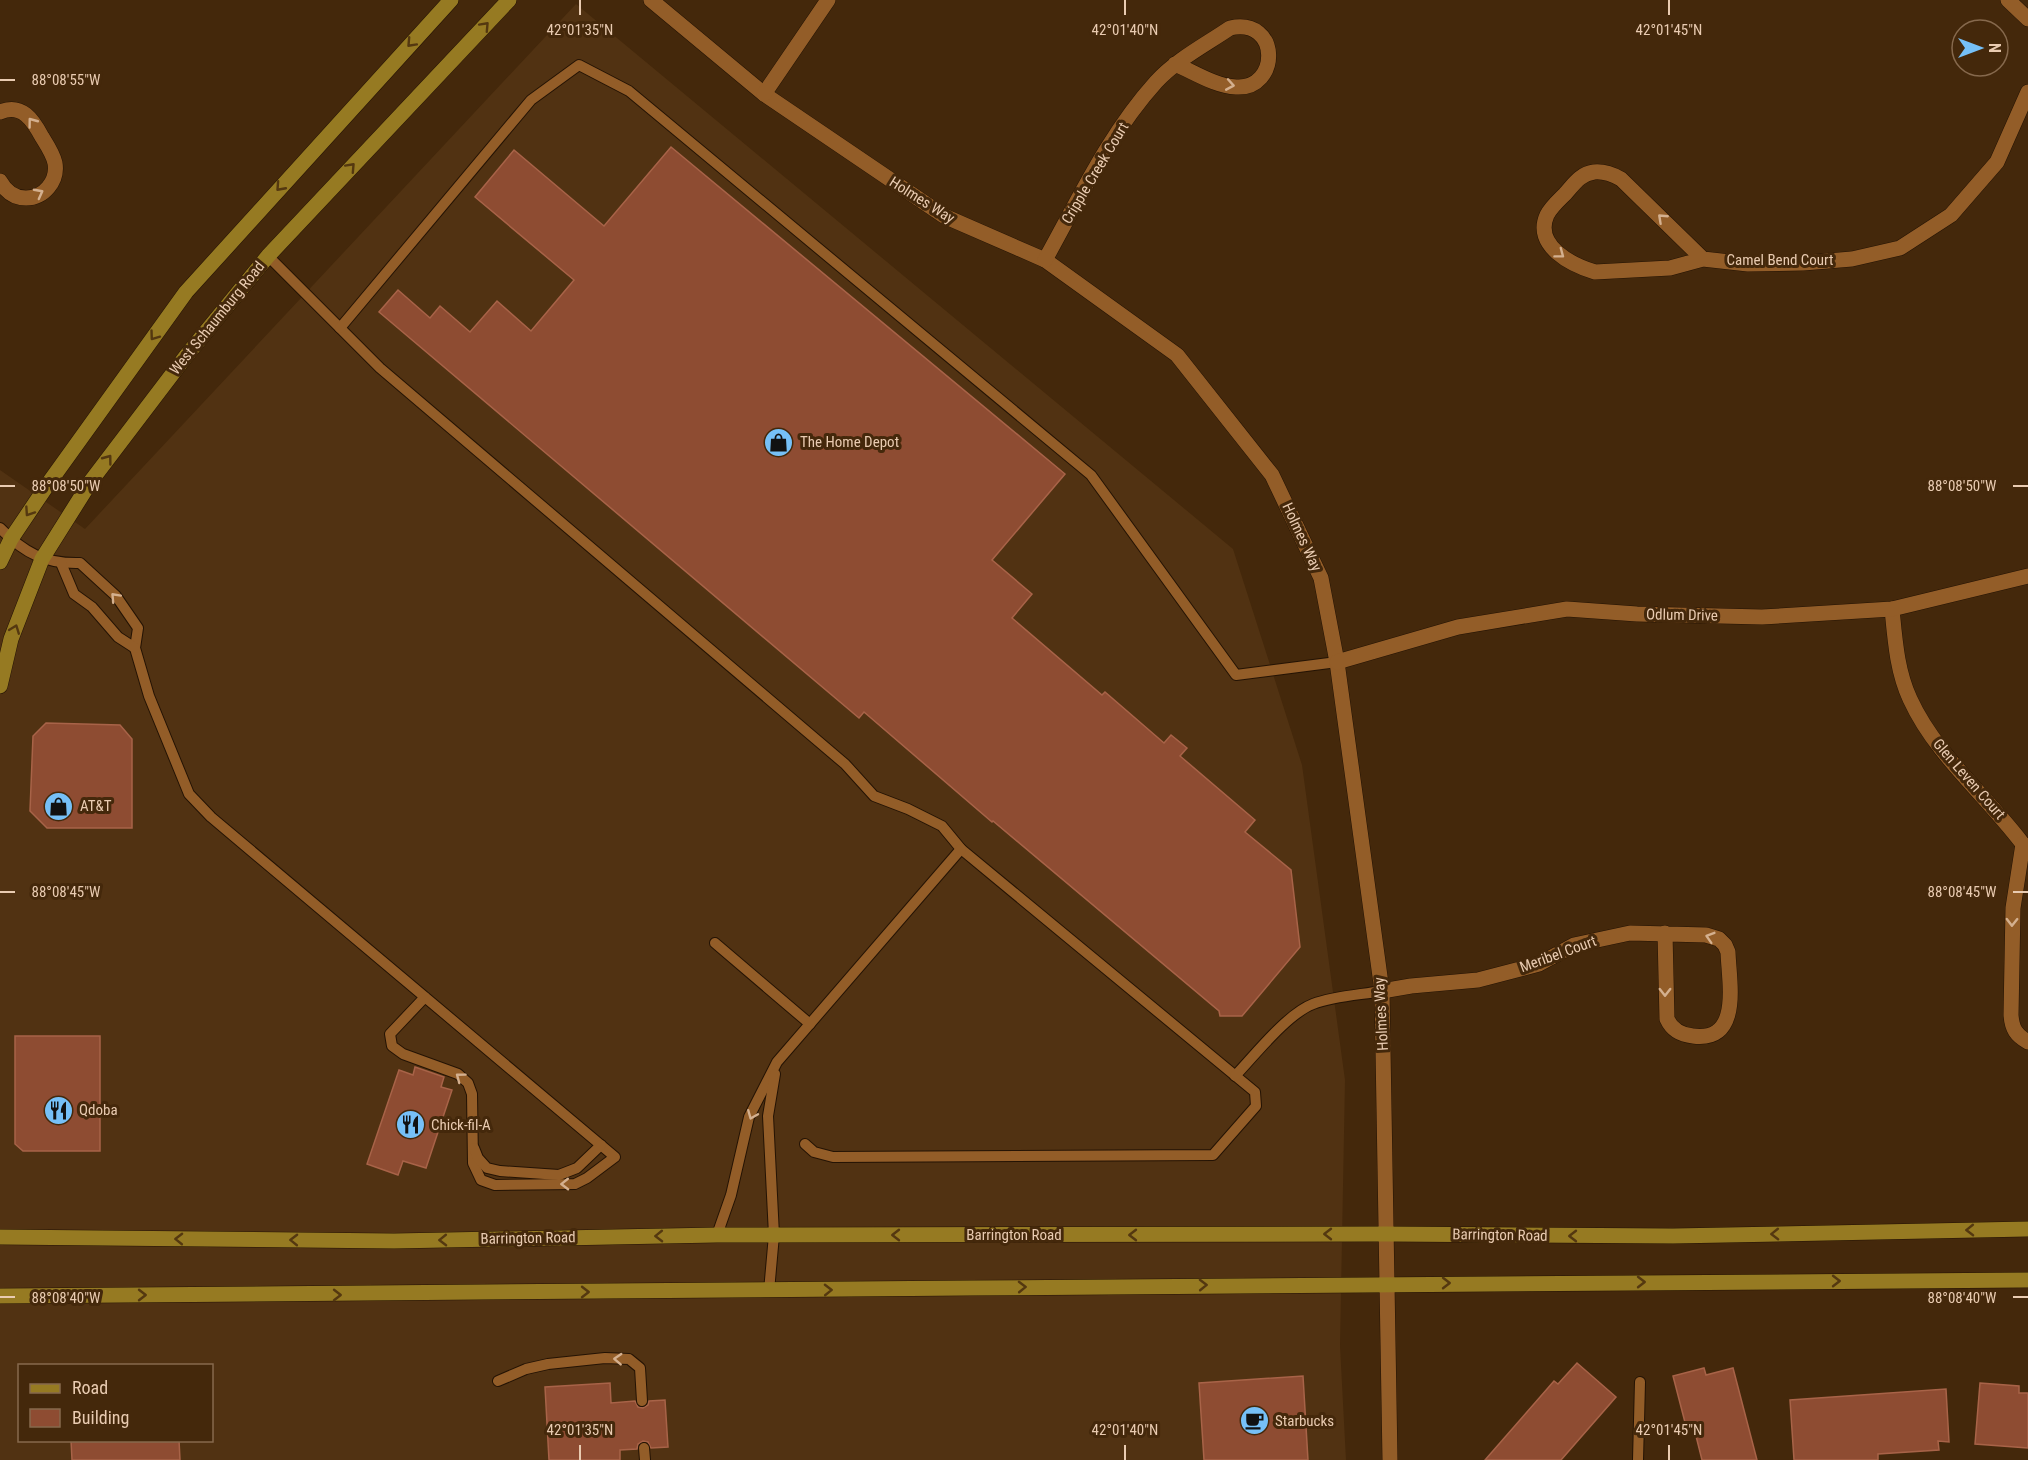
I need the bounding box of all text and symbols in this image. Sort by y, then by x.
north arrow [1950,18,2010,78]
text: 42°01'35"N [547,21,613,39]
text: 42°01'40"N [1092,21,1158,39]
text: 42°01'45"N [1636,21,1702,39]
one-way arrow [478,22,489,32]
one-way arrow [408,35,419,46]
text: N [1985,43,2004,53]
text: 88°08'55"W [32,71,101,89]
one-way arrow [1224,78,1234,91]
one-way arrow [28,118,39,129]
street label: Cripple Creek Court [1058,119,1132,227]
one-way arrow [344,164,355,174]
street label: Holmes Way [886,173,958,227]
one-way arrow [276,180,287,191]
one-way arrow [33,189,44,201]
one-way arrow [1658,214,1669,225]
one-way arrow [1553,247,1564,258]
street label: Camel Bend Court [1727,251,1833,269]
street label: West Schaumburg Road [166,258,268,378]
one-way arrow [151,329,162,340]
shop icon: The Home Depot [763,426,795,458]
place label: The Home Depot [800,433,899,451]
one-way arrow [101,455,112,466]
text: 88°08'50"W [32,477,101,495]
text: 88°08'50"W [1928,477,1997,495]
street label: Holmes Way [1278,500,1326,574]
one-way arrow [25,505,36,516]
one-way arrow [111,593,122,604]
street label: Odlum Drive [1646,605,1718,625]
one-way arrow [8,625,20,636]
street label: Glen Leven Court [1929,735,2009,823]
shop icon: AT&T [43,790,75,822]
place label: AT&T [80,797,112,815]
text: 88°08'45"W [32,883,101,901]
text: 88°08'45"W [1928,883,1997,901]
one-way arrow [2006,918,2019,927]
street label: Meribel Court [1517,932,1599,976]
one-way arrow [1705,932,1716,944]
street label: Holmes Way [1370,977,1392,1051]
one-way arrow [1659,987,1671,996]
one-way arrow [455,1074,466,1085]
restaurant icon: Qdoba [42,1094,74,1126]
place label: Qdoba [79,1101,118,1119]
restaurant icon: Chick-fil-A [394,1109,426,1141]
one-way arrow [746,1109,759,1119]
place label: Chick-fil-A [431,1116,491,1134]
one-way arrow [560,1178,569,1191]
one-way arrow [1965,1224,1974,1236]
street label: Barrington Road [1452,1225,1548,1245]
street label: Barrington Road [966,1226,1062,1244]
street label: Barrington Road [480,1228,576,1248]
one-way arrow [1323,1228,1332,1240]
one-way arrow [1770,1228,1779,1240]
one-way arrow [891,1229,900,1241]
one-way arrow [1128,1229,1137,1241]
one-way arrow [654,1230,663,1242]
one-way arrow [1568,1230,1577,1242]
one-way arrow [175,1232,184,1245]
one-way arrow [289,1234,298,1246]
one-way arrow [438,1234,447,1246]
one-way arrow [1831,1275,1840,1287]
one-way arrow [1636,1276,1645,1288]
one-way arrow [1441,1277,1450,1289]
one-way arrow [1198,1279,1207,1291]
one-way arrow [1018,1281,1027,1293]
one-way arrow [823,1284,832,1296]
one-way arrow [580,1286,589,1298]
text: 88°08'40"W [32,1289,101,1307]
one-way arrow [138,1289,147,1301]
one-way arrow [333,1289,342,1301]
text: 88°08'40"W [1928,1289,1997,1307]
one-way arrow [613,1352,622,1365]
legend [18,1364,213,1442]
text: Road [72,1377,108,1398]
cafe icon: Starbucks [1238,1405,1270,1437]
text: Building [72,1407,129,1428]
place label: Starbucks [1275,1412,1334,1430]
text: 42°01'35"N [547,1421,613,1439]
text: 42°01'40"N [1092,1421,1158,1439]
text: 42°01'45"N [1636,1421,1702,1439]

